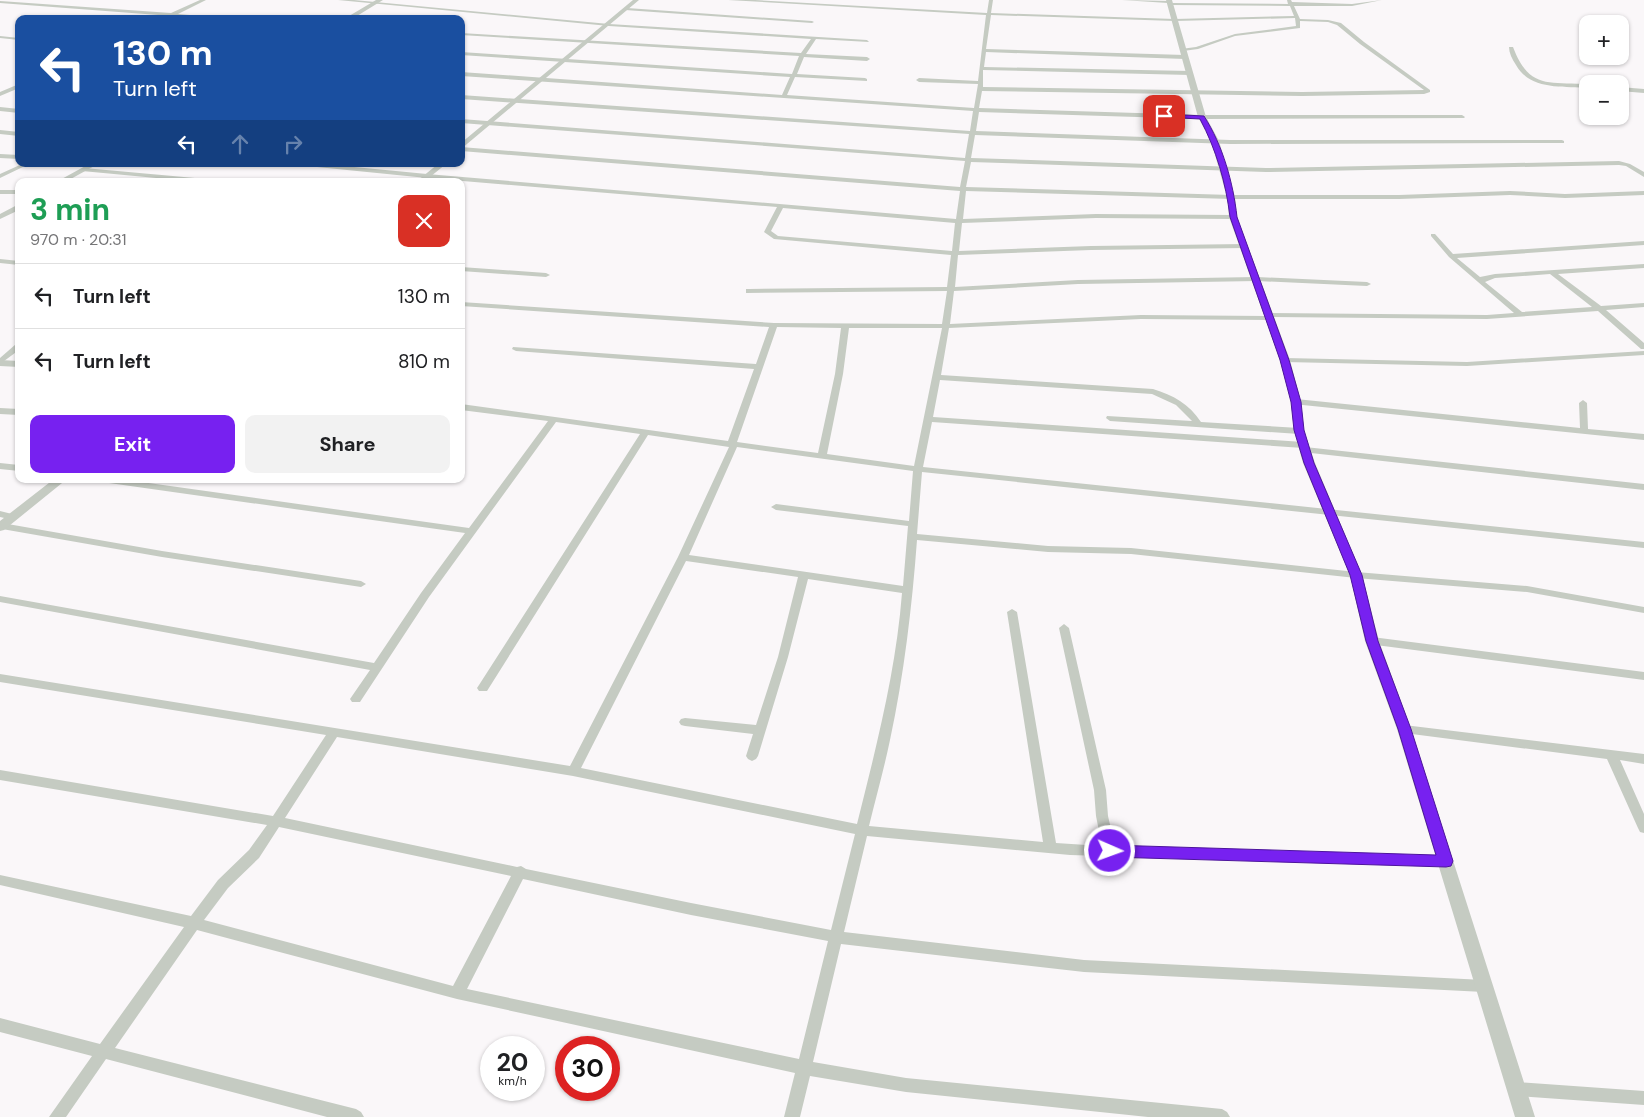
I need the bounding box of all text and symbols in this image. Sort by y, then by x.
map controls [1579,15,1629,125]
button: + [1579,15,1629,65]
text: 130 m [113,30,213,76]
icon: left [30,35,95,100]
text: Turn left [113,74,197,103]
button: − [1579,75,1629,125]
pin [1143,95,1185,137]
icon: arrive [1150,102,1178,130]
icon: left [173,130,201,158]
icon: ahead [226,130,254,158]
icon: right [279,130,307,158]
text: 3 min [30,190,110,229]
button: close [398,195,450,247]
text: 970 m · 20:31 [30,229,127,250]
icon: left [30,282,58,310]
text: Turn left [73,284,151,309]
text: 130 m [398,284,450,309]
icon: left [30,347,58,375]
text: Turn left [73,349,151,374]
text: 810 m [398,349,450,374]
button: Exit [30,415,235,473]
button: Share [245,415,450,473]
position arrow [1083,824,1135,876]
speed limit sign: 30 [555,1036,620,1101]
text: 20 [497,1046,528,1079]
text: km/h [498,1073,527,1089]

